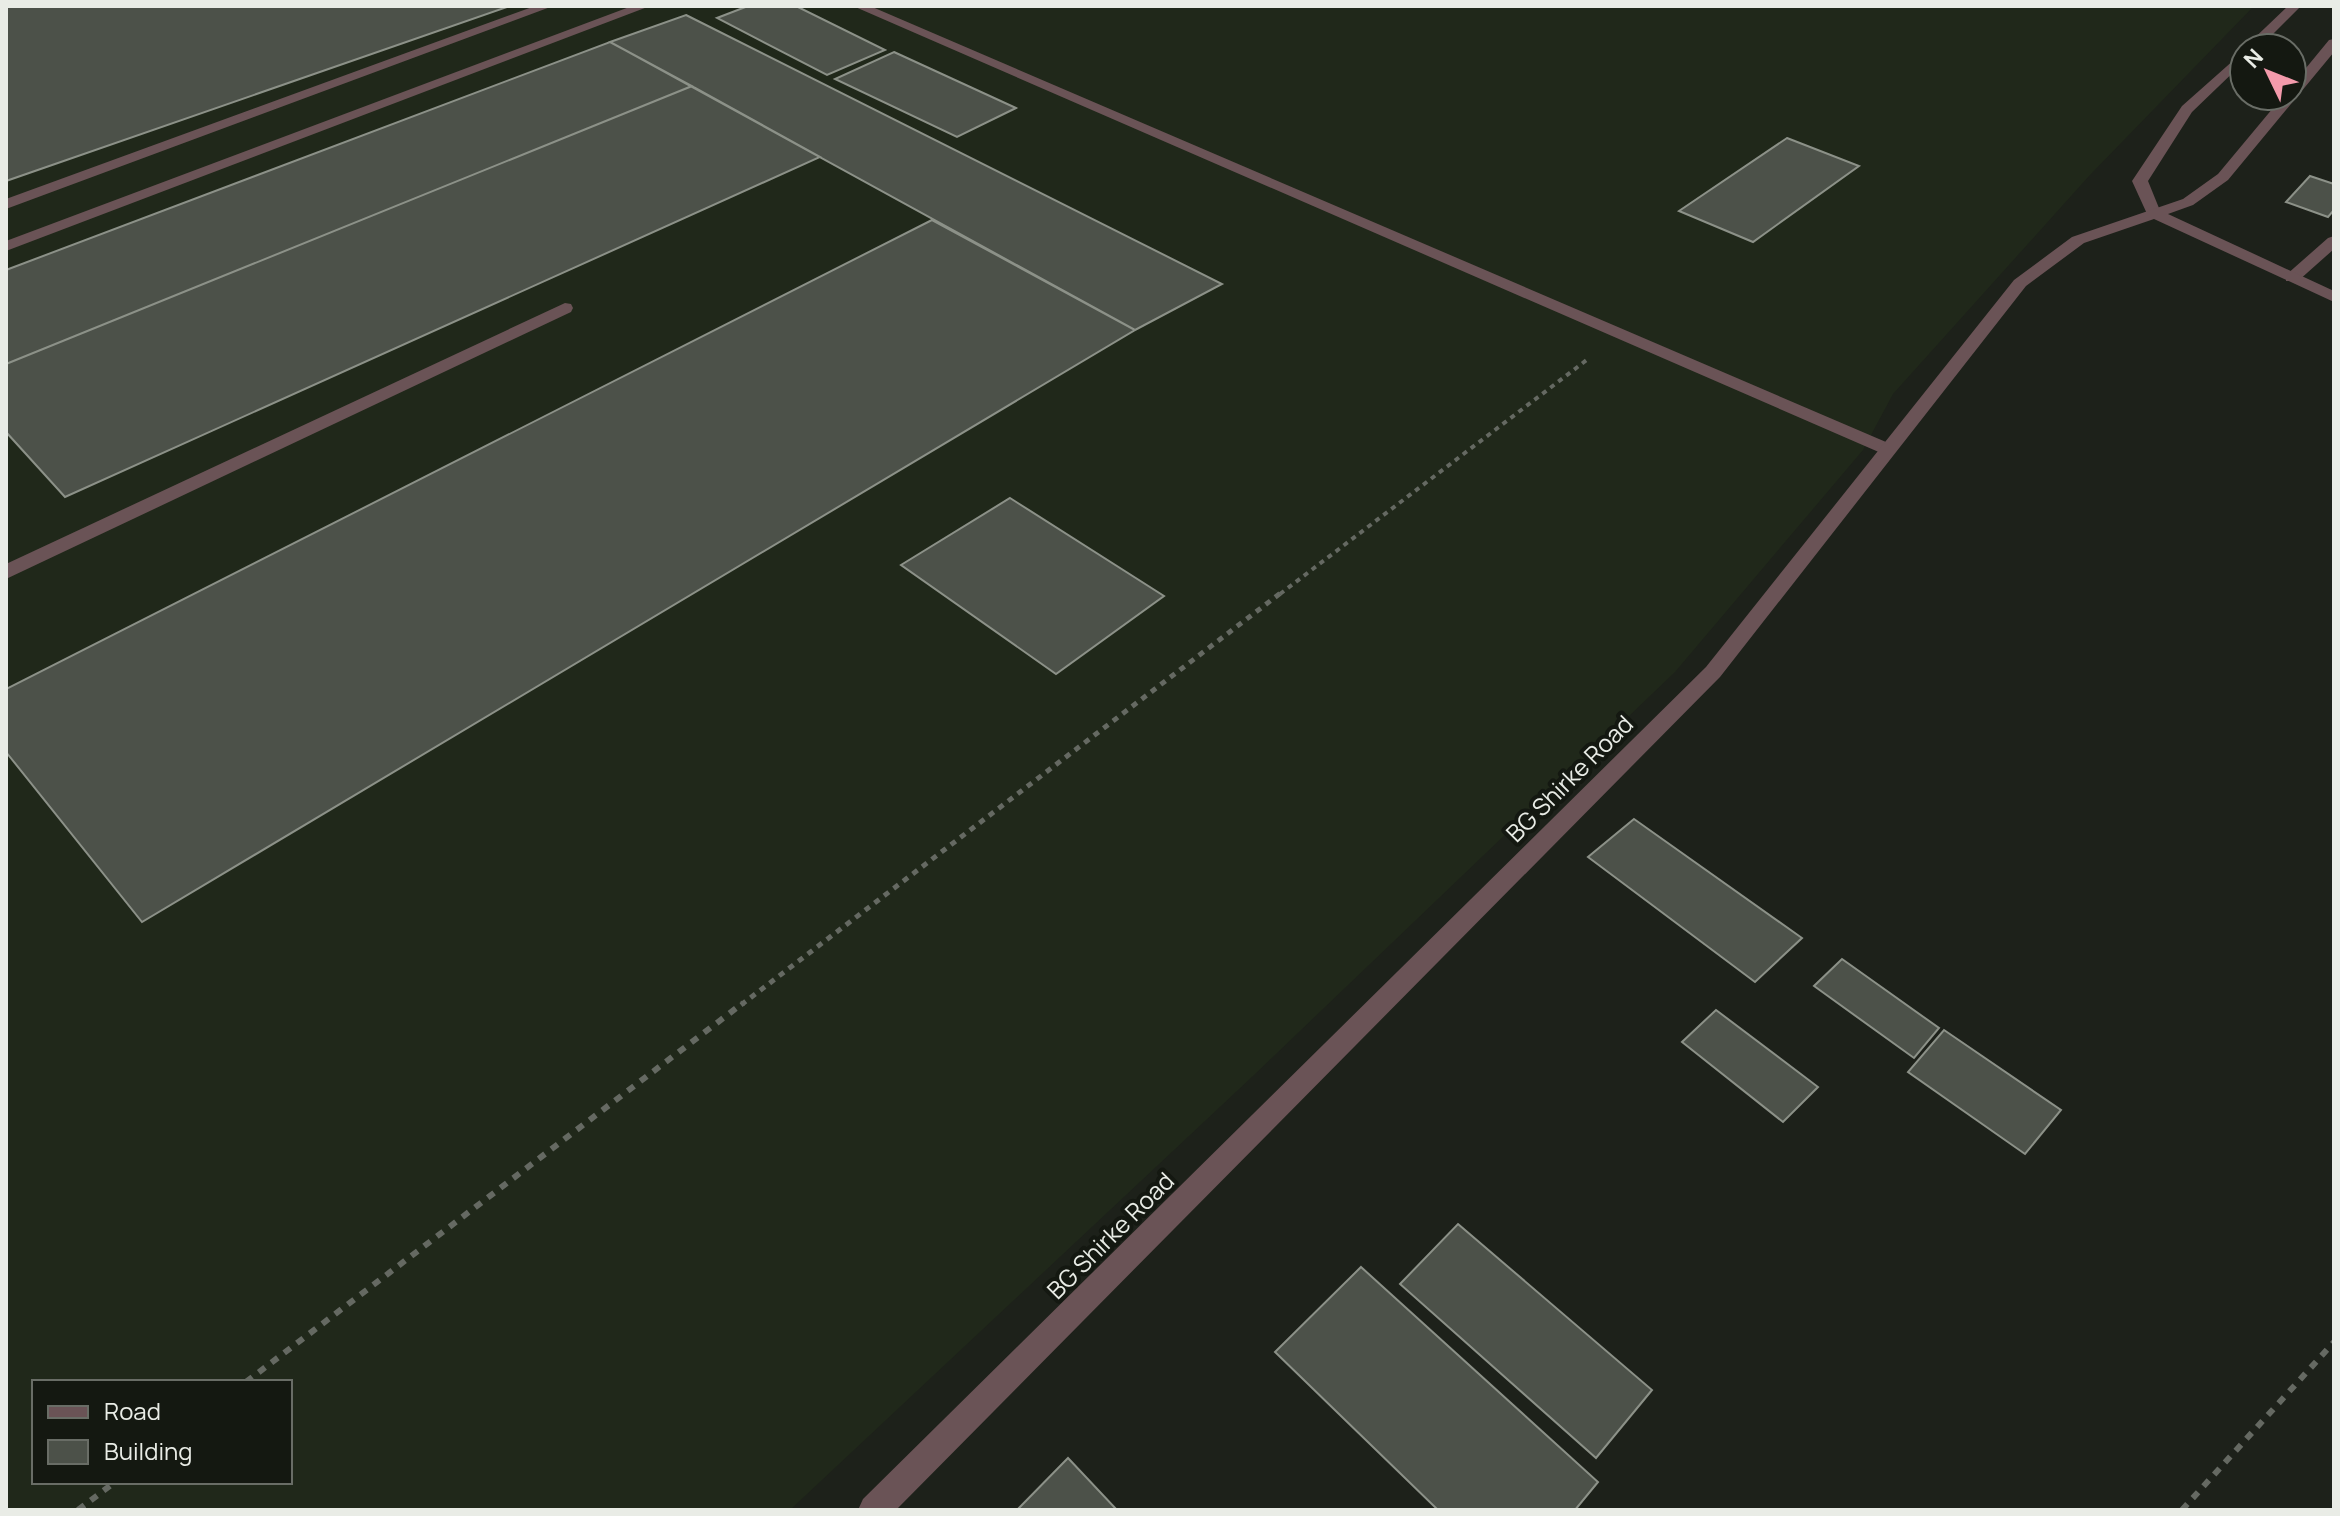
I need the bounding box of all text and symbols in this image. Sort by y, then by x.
north arrow [2228,32,2308,112]
text: N [2237,42,2270,74]
street label: BG Shirke Road [1498,707,1640,849]
street label: BG Shirke Road [1039,1164,1181,1306]
legend [32,1380,292,1484]
text: Road [104,1394,161,1427]
text: Building [104,1434,192,1467]

